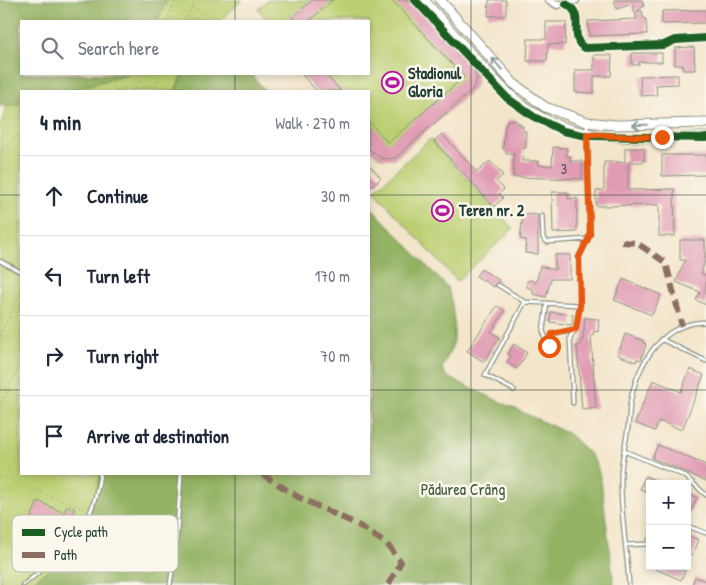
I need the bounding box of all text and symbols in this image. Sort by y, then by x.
search box [20,20,370,75]
icon: search [38,34,66,62]
text: Search here [78,35,159,61]
one-way arrow [491,58,503,71]
place label: Stadionul Gloria [408,62,462,102]
sports icon: Stadionul Gloria [380,70,404,94]
text: 4 min [40,108,81,137]
text: Walk · 270 m [275,112,350,134]
one-way arrow [632,120,648,129]
route end [651,126,674,149]
house number: 3 [561,159,567,178]
icon: ahead [40,182,68,210]
text: Continue [87,183,148,209]
text: 30 m [321,185,350,207]
sports icon: Teren nr. 2 [431,198,455,222]
place label: Teren nr. 2 [458,199,525,221]
icon: left [40,262,68,290]
text: Turn left [87,263,150,289]
text: 170 m [315,265,350,287]
route start [538,335,561,358]
icon: right [40,342,68,370]
text: Turn right [87,343,158,369]
text: 70 m [320,345,350,367]
icon: arrive [40,422,68,450]
text: Arrive at destination [87,423,229,449]
park label: Pădurea Crâng [421,478,505,500]
map controls [646,480,691,570]
button: + [646,480,691,525]
legend [12,515,178,572]
text: Cycle path [54,522,108,542]
button: − [646,525,691,570]
text: Path [54,545,77,564]

